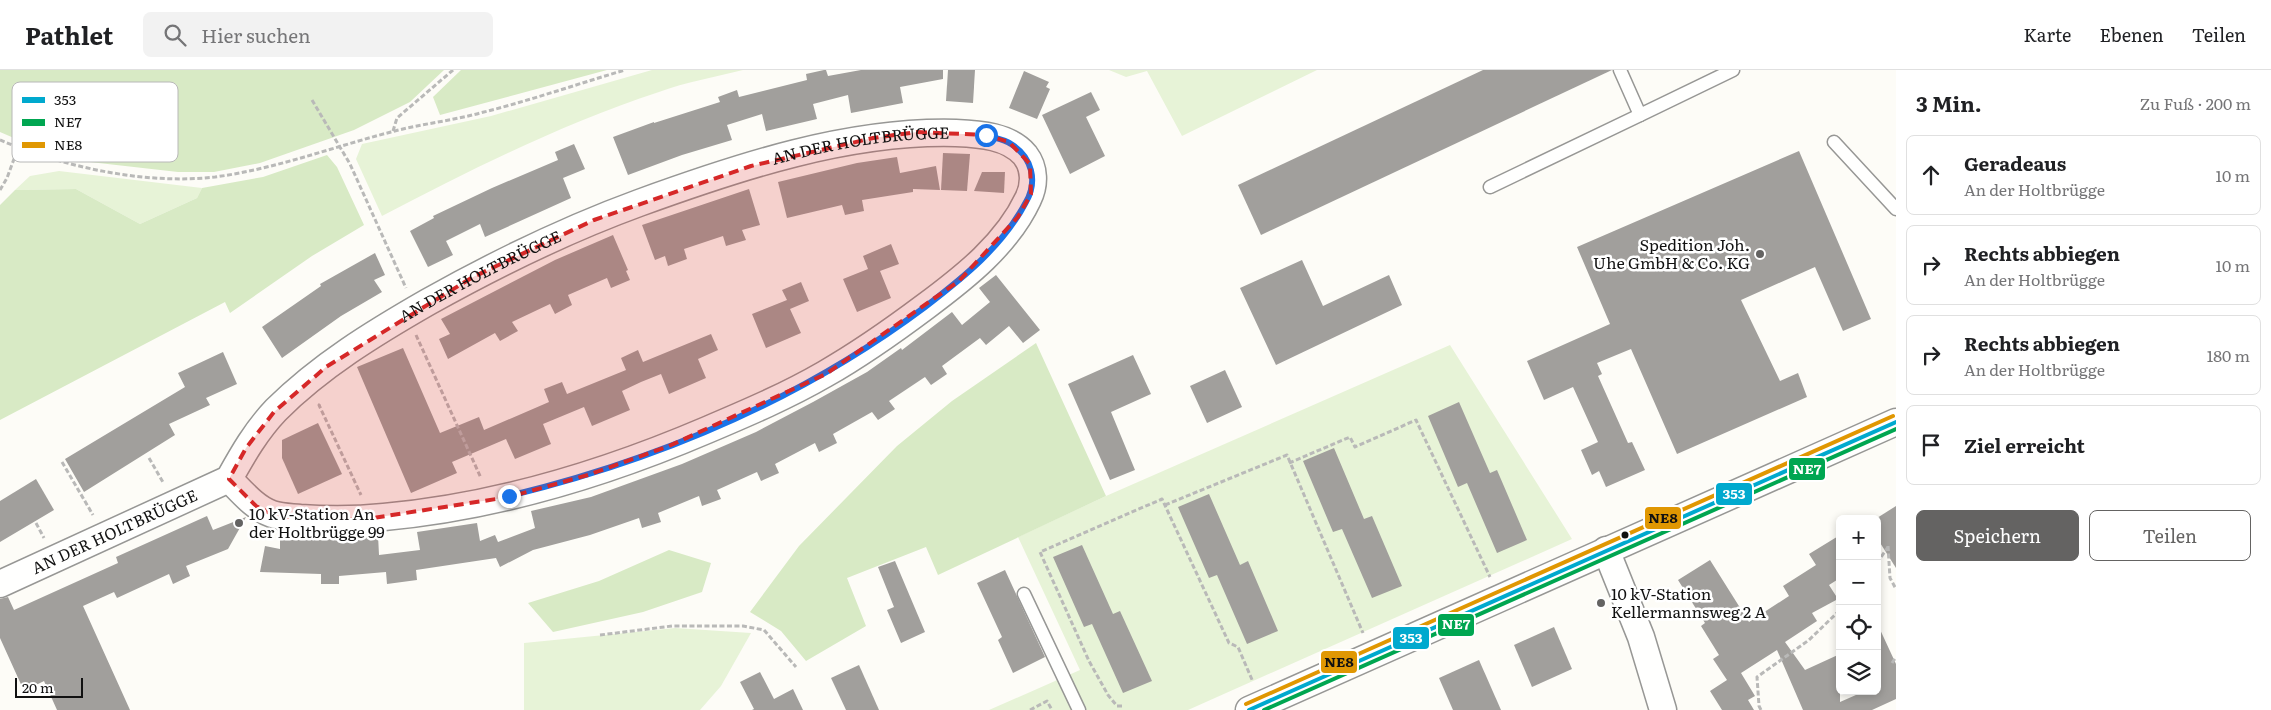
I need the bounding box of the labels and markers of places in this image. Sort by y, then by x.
place label: Spedition Joh. Uhe GmbH & Co. KG [1593,232,1750,274]
marker: Spedition Joh. Uhe GmbH & Co. KG [1754,248,1766,260]
place label: 10 kV-Station An der Holtbrügge 99 [249,501,385,543]
marker: 10 kV-Station An der Holtbrügge 99 [233,517,245,529]
unlabelled marker [1620,530,1630,540]
place label: 10 kV-Station Kellermannsweg 2 A [1611,581,1766,623]
marker: 10 kV-Station Kellermannsweg 2 A [1595,597,1607,609]

